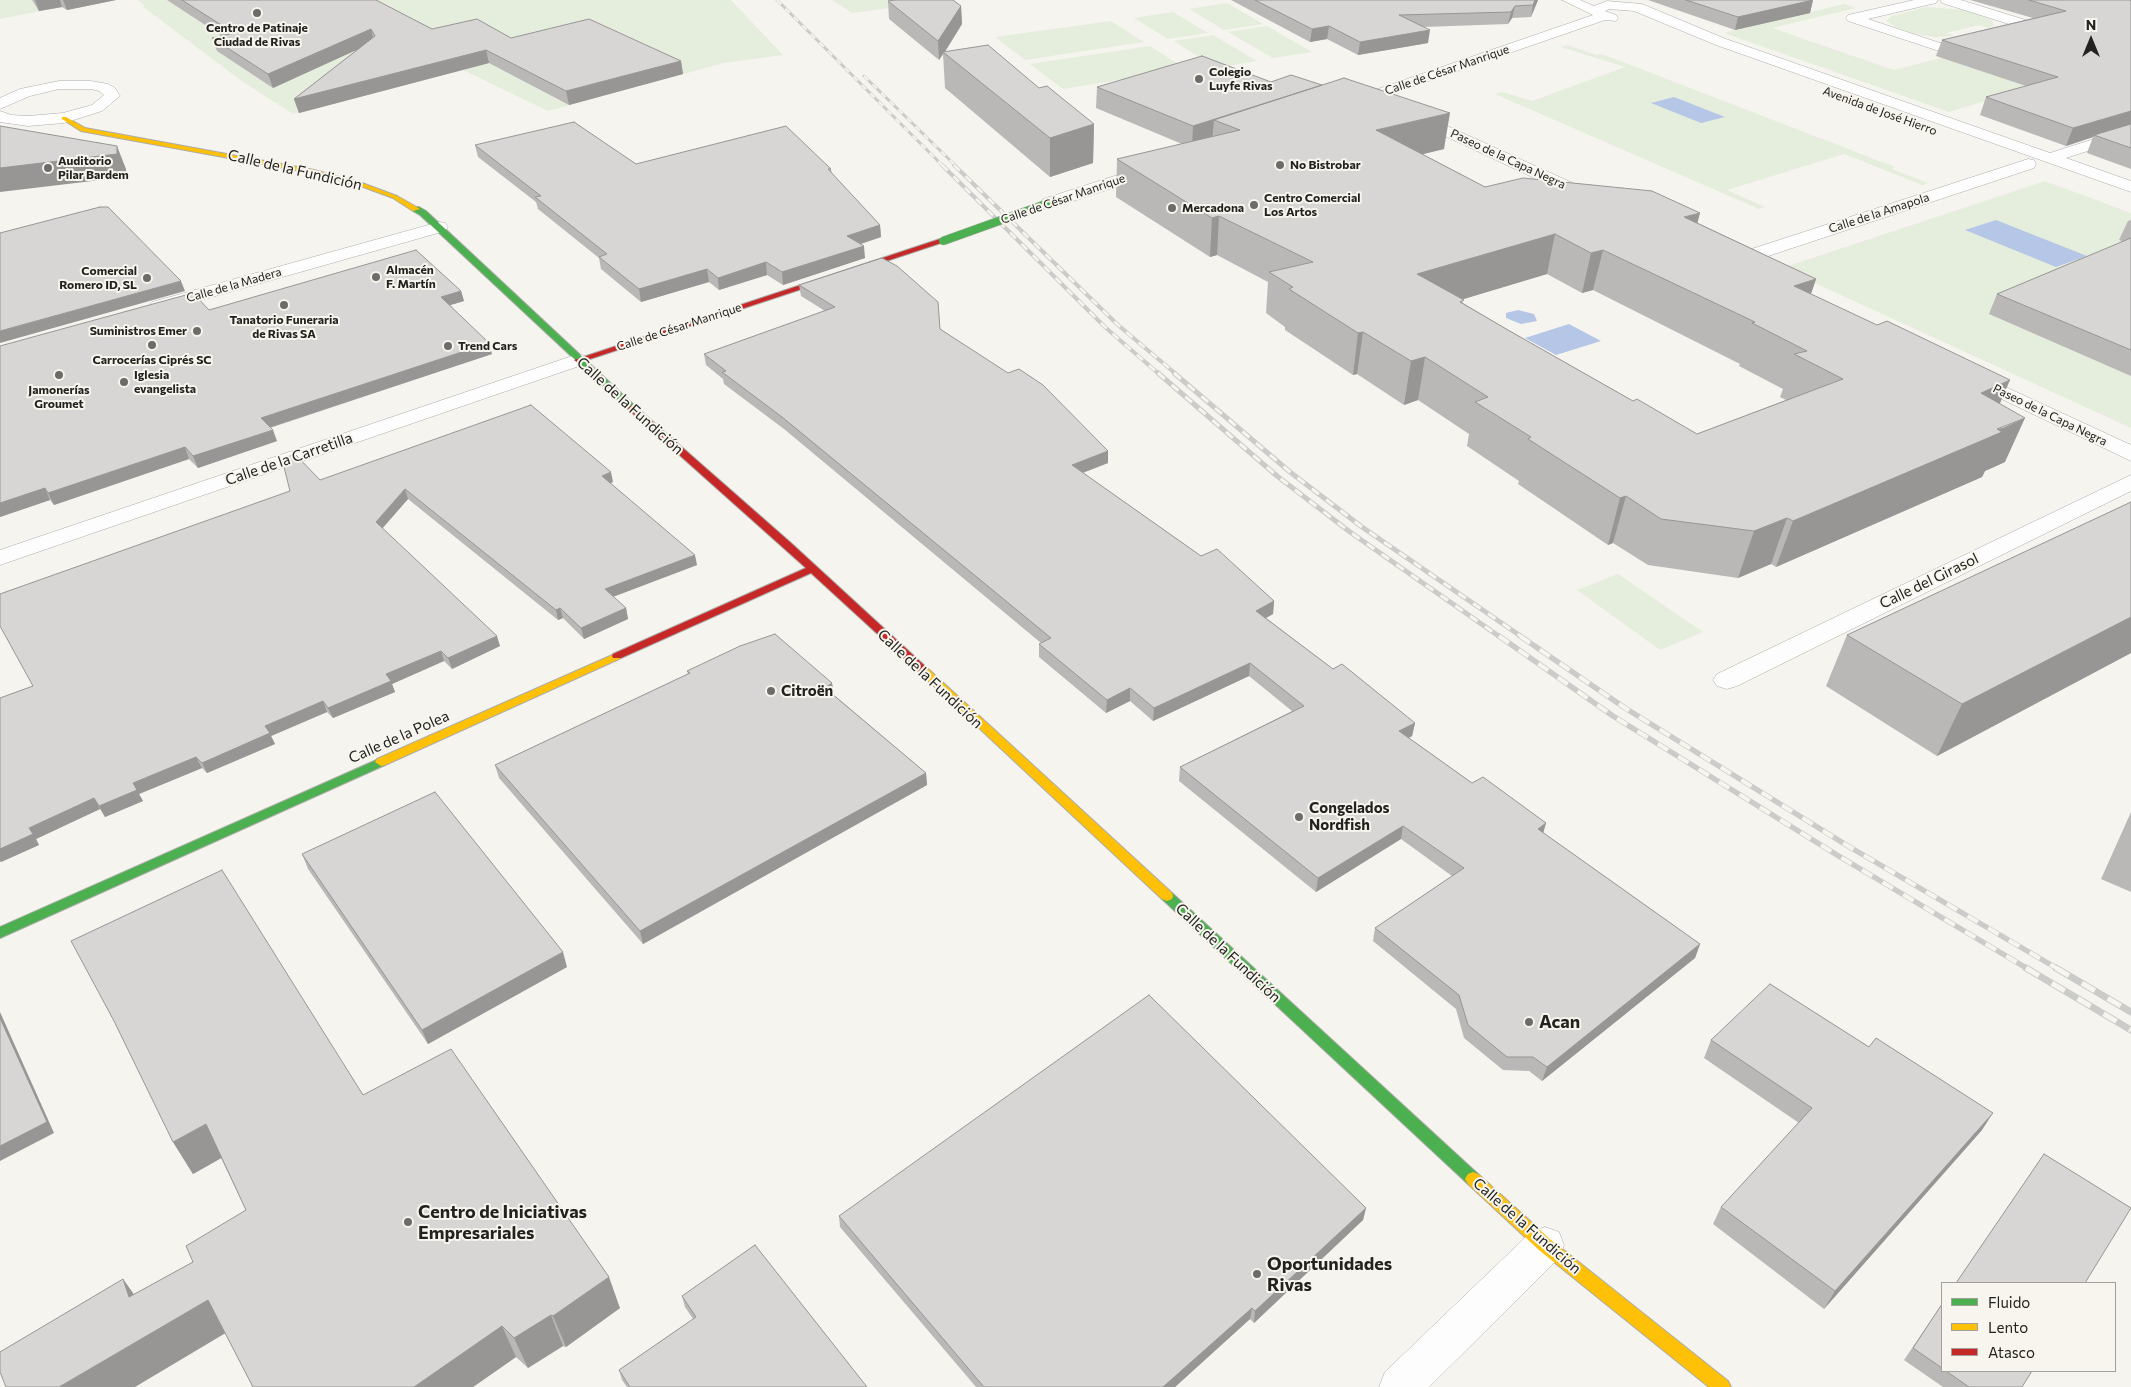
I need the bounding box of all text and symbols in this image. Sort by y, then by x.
marker: Centro de Patinaje Ciudad de Rivas [251,7,263,19]
north arrow [2066,15,2116,65]
text: N [2086,16,2096,33]
place label: Centro de Patinaje Ciudad de Rivas [206,21,308,49]
street label: Calle de César Manrique [1383,42,1511,98]
place label: Colegio Luyfe Rivas [1209,65,1273,93]
marker: Colegio Luyfe Rivas [1193,73,1205,85]
street label: Avenida de José Hierro [1821,84,1939,138]
street label: Paseo de la Capa Negra [1448,126,1568,192]
street label: Calle de la Fundición [226,146,364,194]
place label: Auditorio Pilar Bardem [58,154,129,182]
place label: No Bistrobar [1290,158,1361,172]
marker: No Bistrobar [1274,159,1286,171]
marker: Auditorio Pilar Bardem [42,162,54,174]
street label: Calle de César Manrique [999,171,1127,227]
street label: Calle de la Amapola [1827,190,1931,236]
place label: Centro Comercial Los Artos [1264,191,1360,219]
marker: Centro Comercial Los Artos [1248,199,1260,211]
place label: Mercadona [1182,201,1244,215]
marker: Mercadona [1166,202,1178,214]
place label: Almacén F. Martín [386,263,436,291]
place label: Comercial Romero ID, SL [59,264,137,292]
street label: Calle de la Madera [185,265,283,305]
marker: Almacén F. Martín [370,271,382,283]
marker: Comercial Romero ID, SL [141,272,153,284]
marker: Tanatorio Funeraria de Rivas SA [278,299,290,311]
street label: Calle de César Manrique [615,300,743,354]
place label: Tanatorio Funeraria de Rivas SA [229,313,339,341]
place label: Suministros Emer [90,324,187,338]
marker: Suministros Emer [191,325,203,337]
marker: Carrocerías Ciprés SC [146,339,158,351]
place label: Trend Cars [458,339,517,353]
marker: Trend Cars [442,340,454,352]
place label: Carrocerías Ciprés SC [92,353,212,367]
street label: Calle de la Fundición [573,353,687,459]
place label: Iglesia evangelista [134,368,196,396]
marker: Jamonerías Groumet [53,369,65,381]
marker: Iglesia evangelista [118,376,130,388]
street label: Paseo de la Capa Negra [1991,381,2109,449]
place label: Jamonerías Groumet [28,383,90,411]
street label: Calle de la Carretilla [223,429,355,489]
street label: Calle del Girasol [1877,549,1981,613]
street label: Calle de la Fundición [874,626,986,732]
place label: Citroën [781,682,833,700]
marker: Citroën [765,685,777,697]
street label: Calle de la Polea [346,707,452,767]
place label: Congelados Nordfish [1309,799,1389,834]
marker: Congelados Nordfish [1293,811,1305,823]
street label: Calle de la Fundición [1172,900,1284,1006]
place label: Acan [1539,1011,1580,1033]
marker: Acan [1523,1016,1535,1028]
street label: Calle de la Fundición [1469,1174,1585,1278]
place label: Centro de Iniciativas Empresariales [418,1201,587,1244]
marker: Centro de Iniciativas Empresariales [402,1216,414,1228]
place label: Oportunidades Rivas [1267,1253,1392,1296]
marker: Oportunidades Rivas [1251,1268,1263,1280]
legend [1941,1282,2116,1372]
text: Fluido [1988,1293,2030,1311]
text: Lento [1988,1318,2028,1336]
text: Atasco [1988,1343,2035,1361]

